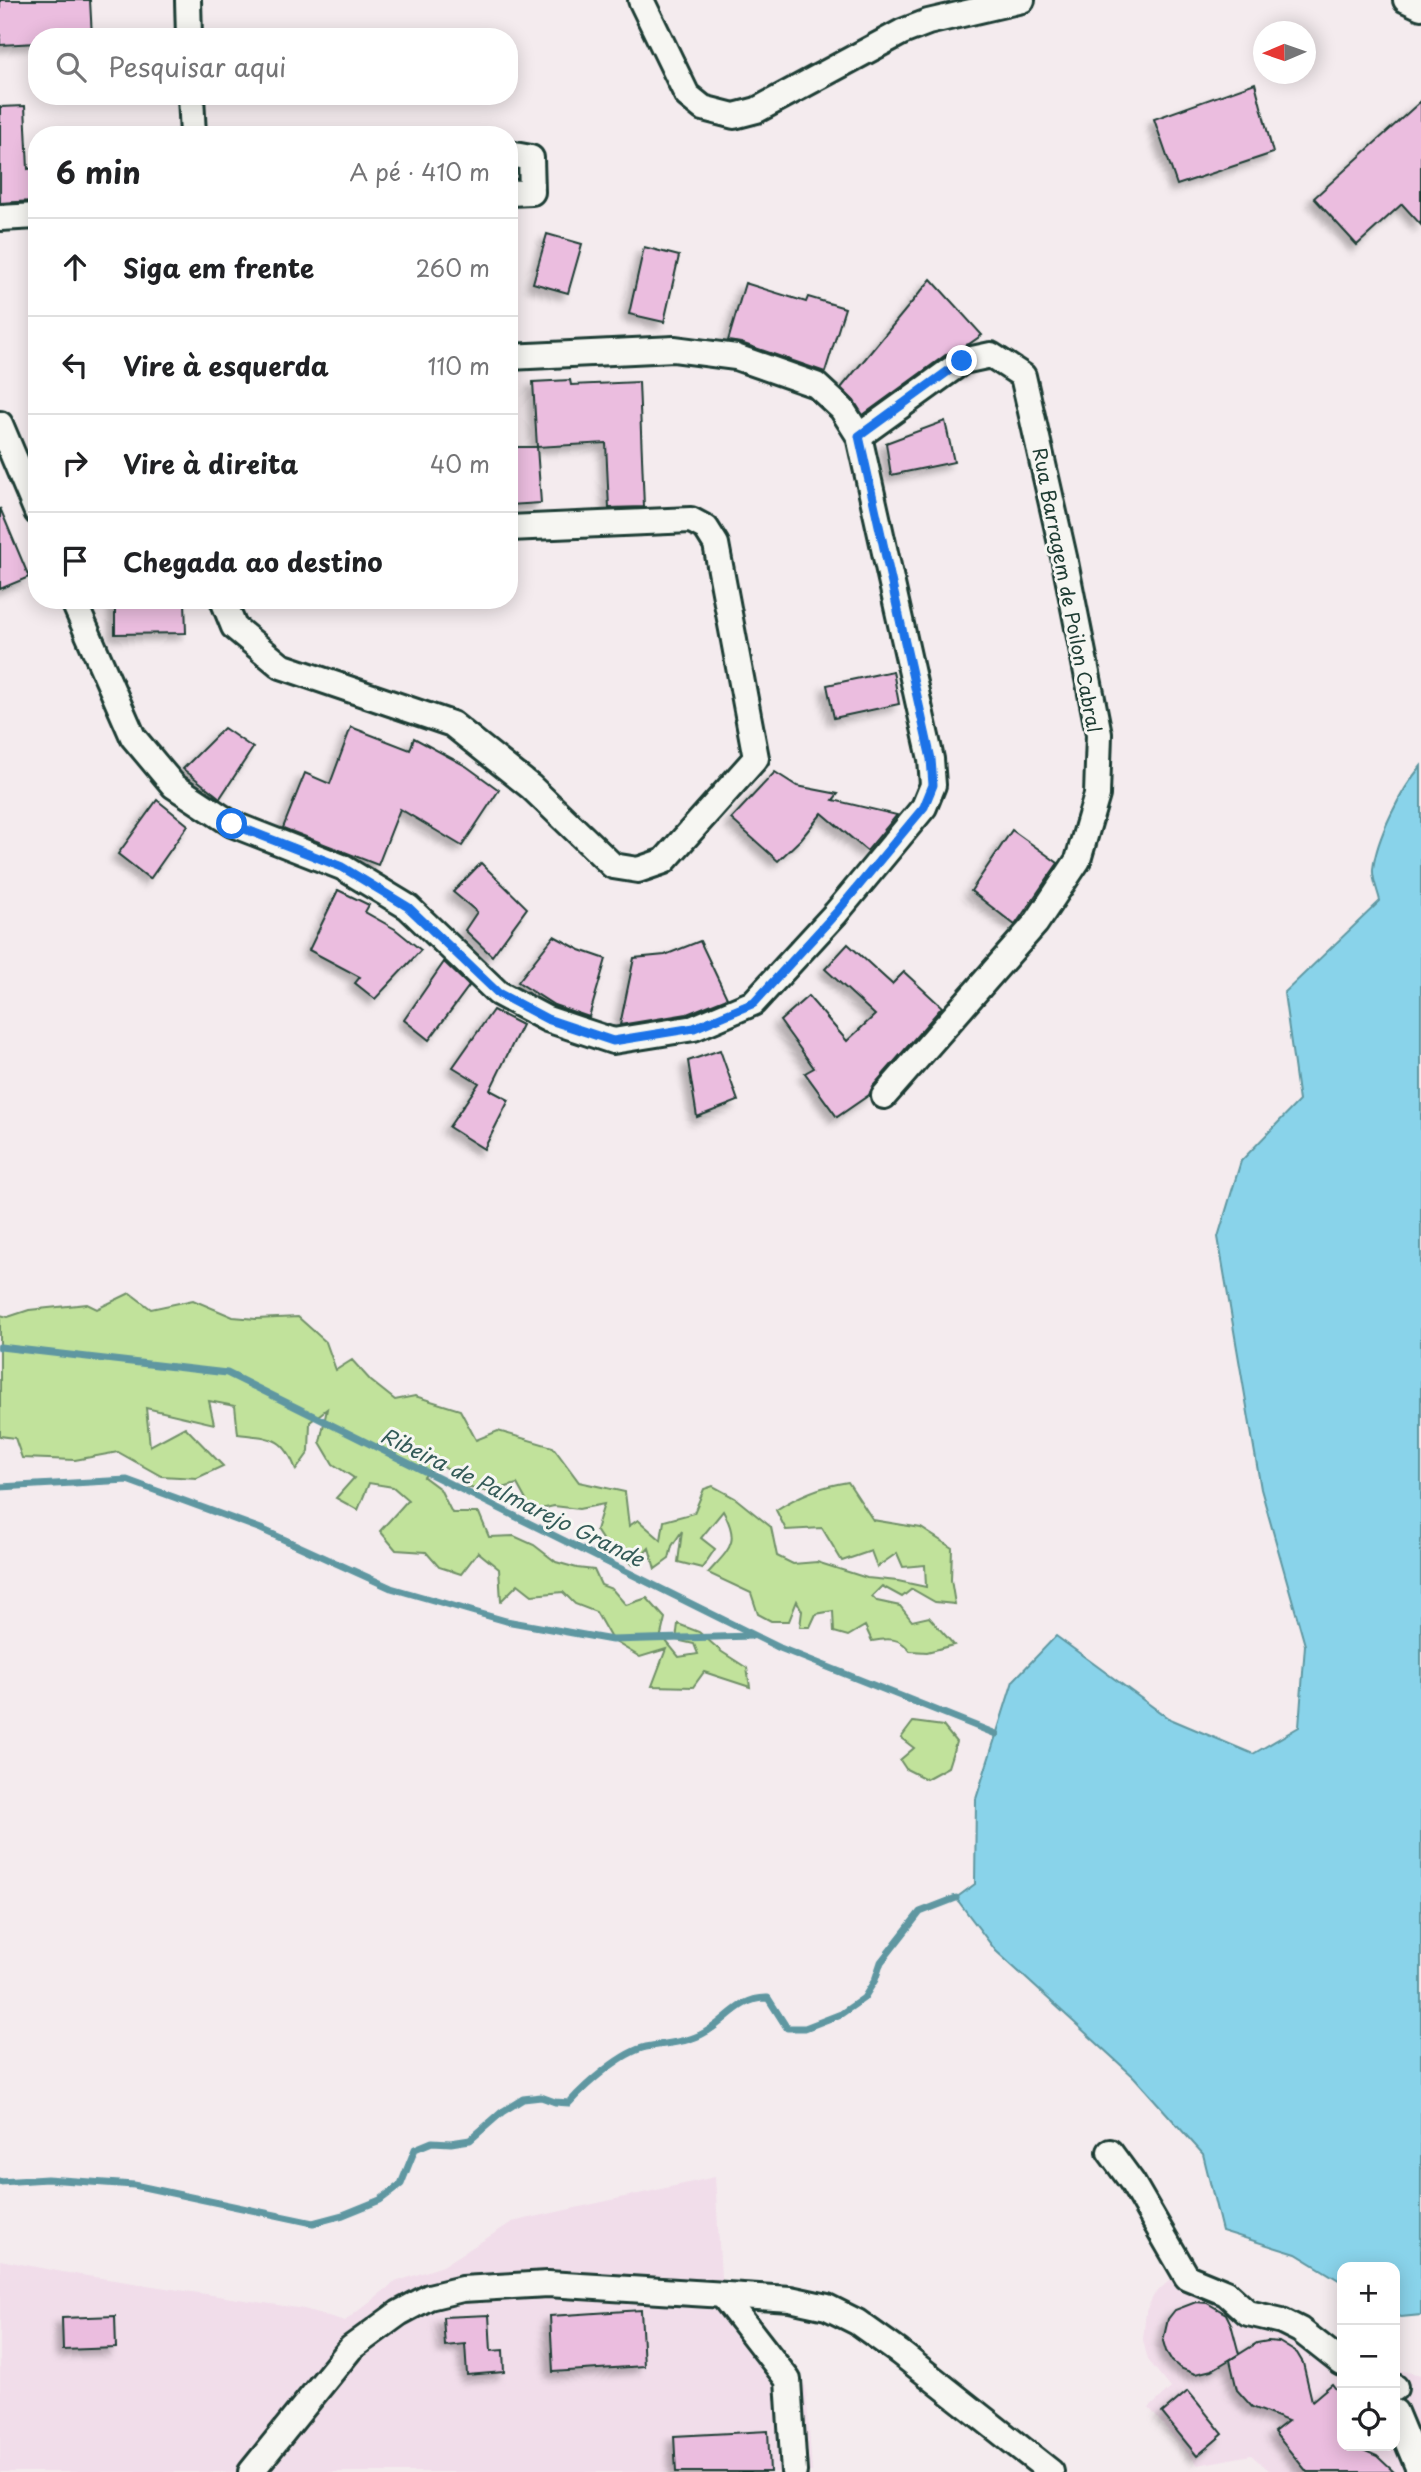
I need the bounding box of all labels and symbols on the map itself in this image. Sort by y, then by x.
north arrow [1253,21,1316,84]
route end [946,345,977,376]
street label: Rua Barragem de Poilon Cabral [1027,445,1109,735]
route start [216,808,247,839]
water label: Ribeira de Palmarejo Grande [376,1418,651,1574]

